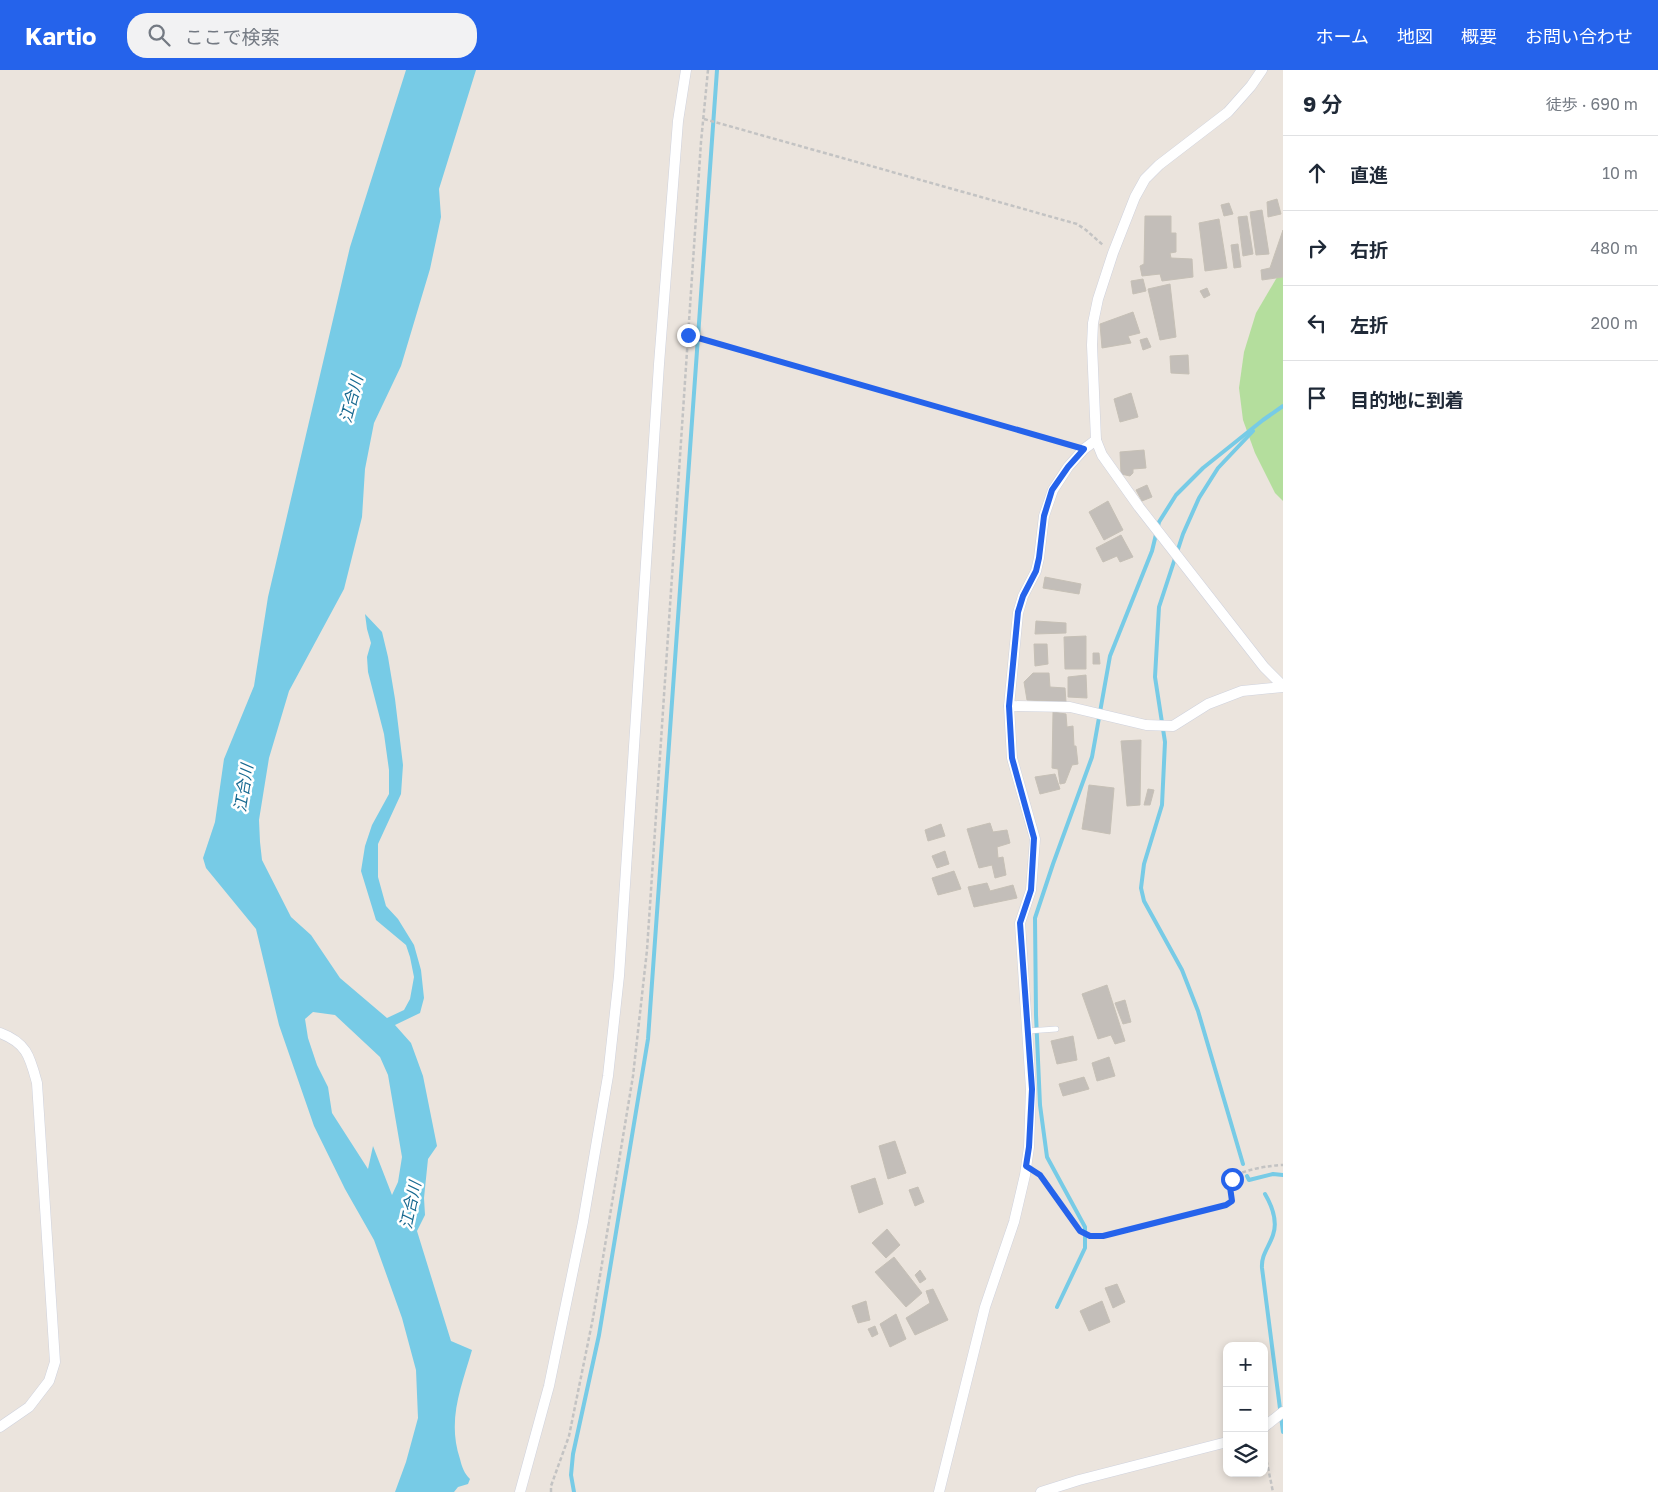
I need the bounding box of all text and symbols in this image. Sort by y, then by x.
search box [127,13,477,58]
text: Kartio [25,21,97,50]
icon: search [145,21,173,49]
text: ここで検索 [185,25,280,48]
text: ホーム [1316,25,1369,47]
text: 地図 [1397,25,1433,47]
text: 概要 [1461,25,1497,47]
text: お問い合わせ [1525,25,1633,47]
text: 9 分 [1303,91,1343,117]
text: 徒歩 · 690 m [1546,94,1638,114]
icon: ahead [1303,159,1331,187]
text: 直進 [1350,163,1388,186]
text: 10 m [1602,163,1638,183]
icon: right [1303,234,1331,262]
text: 右折 [1350,238,1388,261]
text: 480 m [1590,238,1638,258]
icon: left [1303,309,1331,337]
text: 左折 [1350,313,1388,336]
text: 200 m [1591,313,1638,333]
route end [677,324,700,347]
water label: 江合川 [335,371,367,425]
icon: arrive [1303,384,1331,412]
text: 目的地に到着 [1350,388,1464,411]
water label: 江合川 [229,761,257,813]
route start [1221,1168,1244,1191]
water label: 江合川 [395,1177,425,1231]
map controls [1223,1342,1268,1477]
button: + [1223,1342,1268,1387]
button: − [1223,1387,1268,1432]
button: layers [1223,1432,1268,1477]

